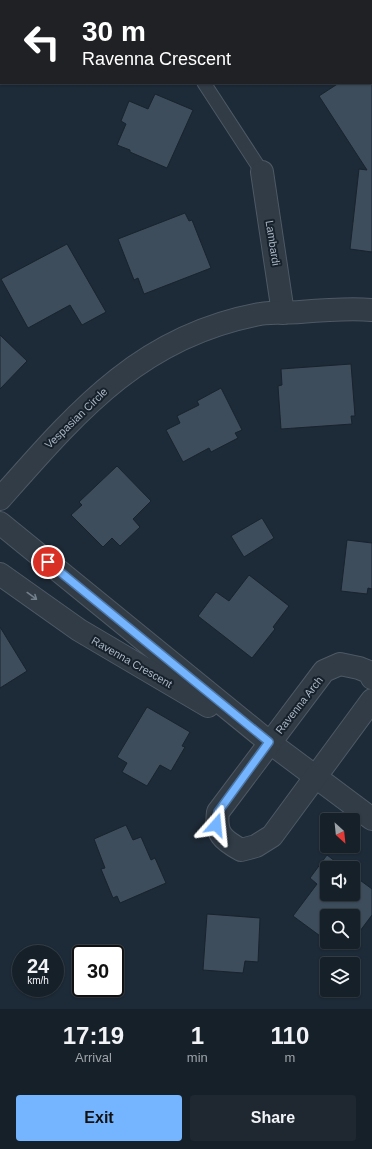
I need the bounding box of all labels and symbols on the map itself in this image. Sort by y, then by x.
street label: Lambardi [263,219,283,267]
street label: Vespasian Circle [42,385,110,451]
pin [31,545,65,579]
one-way arrow [26,592,37,600]
street label: Ravenna Crescent [90,634,174,690]
street label: Ravenna Arch [273,674,325,736]
position arrow [195,804,237,846]
north arrow [320,813,360,853]
speed limit sign: 30 [72,945,124,997]

